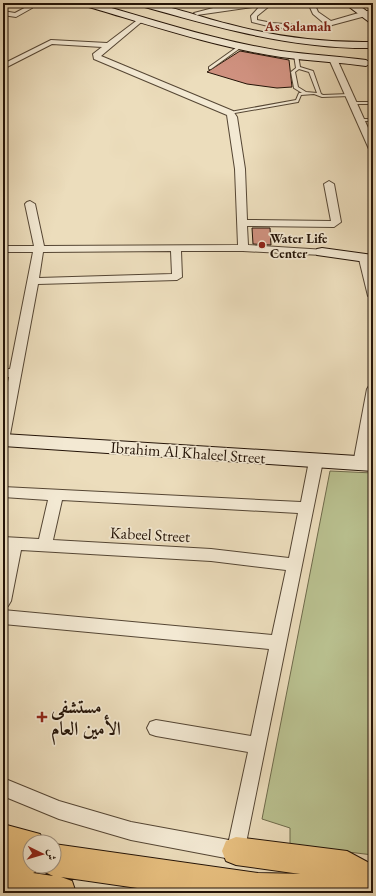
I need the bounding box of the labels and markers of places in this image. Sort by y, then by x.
place label: Water Life Center [270,230,328,262]
marker: Water Life Center [257,240,267,250]
place label: مستشفى الأمين العام [50,694,121,746]
marker: مستشفى الأمين العام [36,711,48,723]

